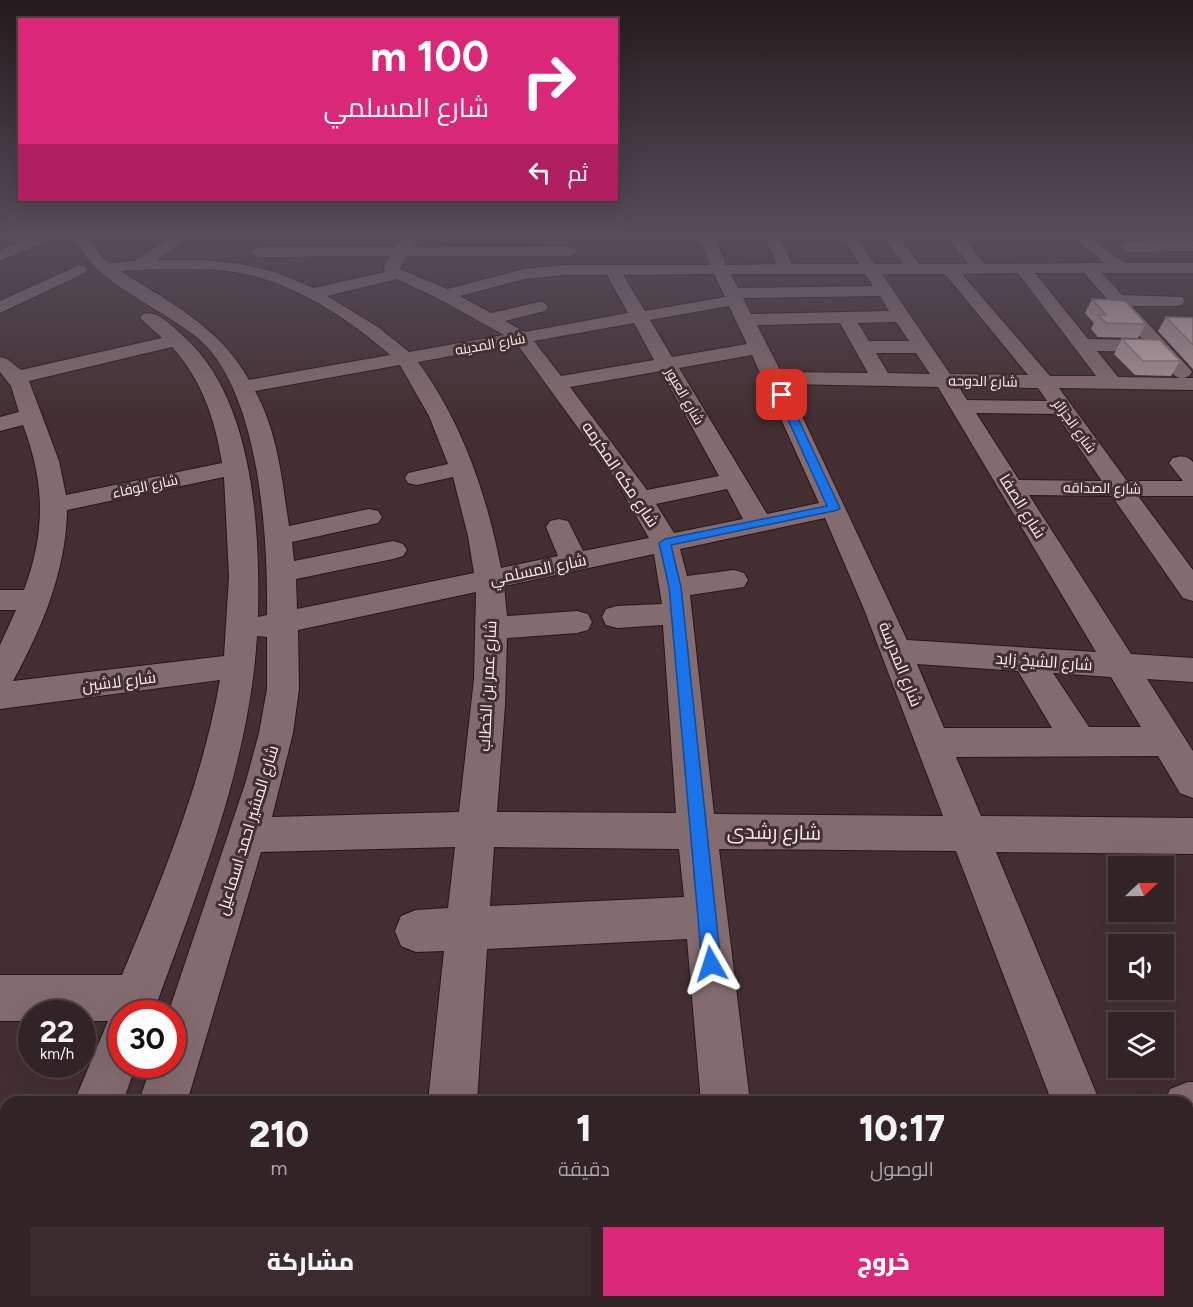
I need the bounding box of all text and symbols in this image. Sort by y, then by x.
text: 100 m [370,31,489,82]
icon: right [510,42,588,120]
text: شارع المسلمي [324,91,489,124]
icon: left [523,156,556,189]
text: ثم [568,160,588,187]
street label: شارع المدينه [454,330,527,359]
street label: شارع العبور [661,364,708,428]
pin [756,369,807,420]
street label: شارع الدوحه [948,372,1018,391]
icon: arrive [765,378,798,411]
street label: شارع الجزائر [1049,395,1100,457]
street label: شارع مكه المكرمه [577,418,663,532]
street label: شارع الوفاء [111,471,179,502]
street label: شارع الصفا [994,471,1050,543]
street label: شارع الصداقه [1063,479,1141,498]
street label: شارع المسلمي [488,550,589,593]
street label: شارع المدرسة [873,619,926,710]
street label: شارع عمر بن الخطاب [475,620,502,752]
street label: شارع الشيخ زايد [995,649,1093,676]
street label: شارع لاشين [81,668,157,697]
street label: شارع المشير احمد اسماعيل [213,743,284,918]
street label: شارع رشدى [727,819,821,847]
north arrow [1108,856,1174,922]
map controls [1108,856,1174,1078]
position arrow [679,932,743,996]
button: sound [1108,934,1174,1000]
speed limit sign: 30 [108,1000,186,1078]
button: layers [1108,1012,1174,1078]
text: 22 [40,1013,74,1050]
text: km/h [40,1045,74,1063]
text: 1 [576,1107,592,1150]
text: 10:17 [859,1107,945,1150]
text: 210 [249,1113,309,1156]
text: m [270,1156,288,1180]
text: دقيقة [558,1157,610,1181]
text: الوصول [870,1157,934,1181]
button: مشاركة [30,1227,591,1296]
button: خروج [603,1227,1164,1296]

